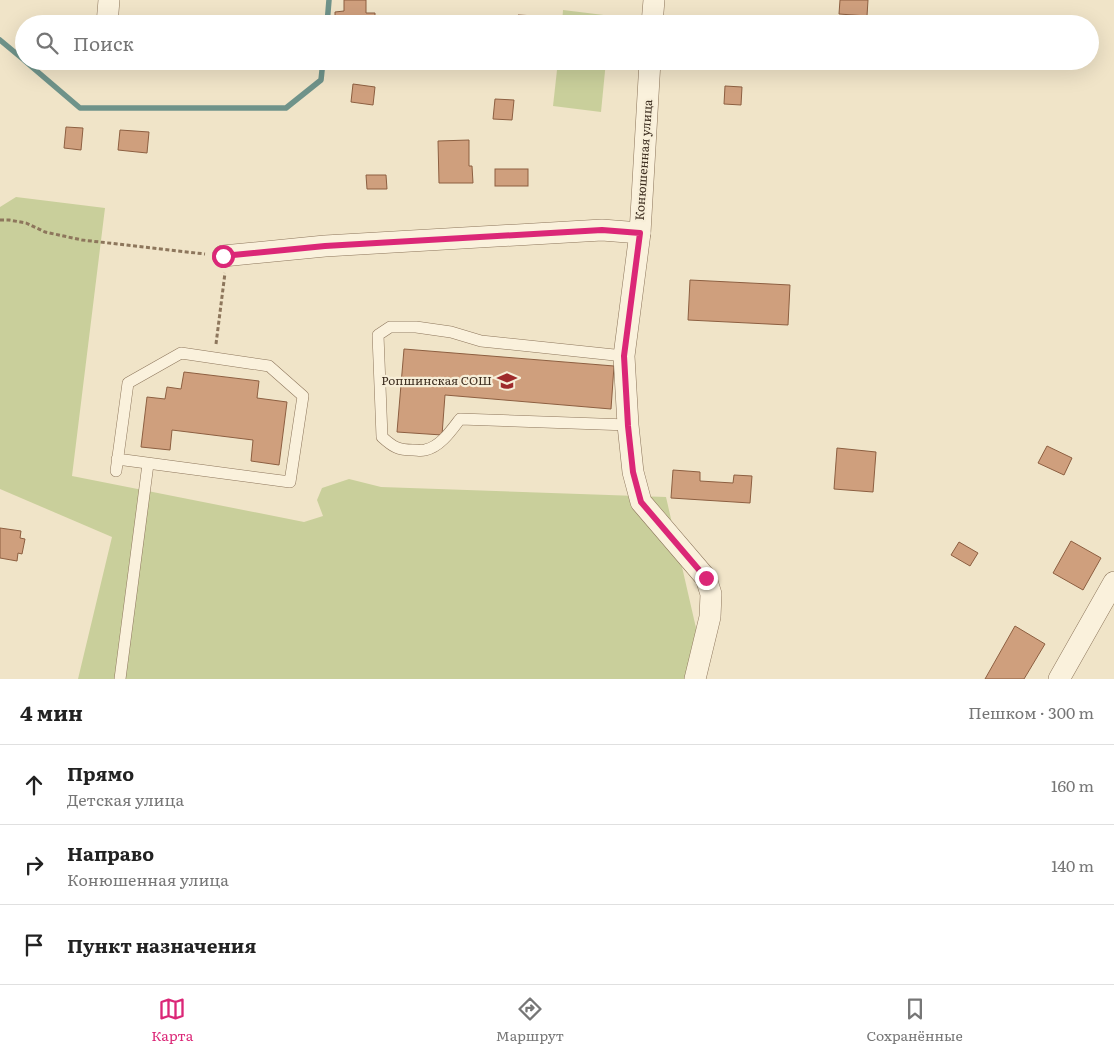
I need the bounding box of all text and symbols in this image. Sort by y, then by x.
search box [15,15,1099,70]
icon: search [33,29,61,57]
text: Поиск [73,29,134,57]
street label: Конюшенная улица [630,98,656,221]
route start [212,245,235,268]
school or university icon: Ропшинская СОШ [496,370,518,392]
place label: Ропшинская СОШ [381,371,492,389]
route end [695,567,718,590]
text: 4 мин [20,696,83,727]
text: Пешком · 300 m [968,700,1094,724]
text: Прямо [67,759,134,787]
icon: ahead [20,771,48,799]
text: 160 m [1051,773,1094,797]
text: Детская улица [67,787,184,811]
text: Направо [67,839,154,867]
icon: right [20,851,48,879]
text: 140 m [1051,853,1094,877]
text: Конюшенная улица [67,867,229,891]
icon: arrive [20,931,48,959]
text: Пункт назначения [67,931,256,959]
tab: Карта [151,995,193,1045]
tab: Маршрут [496,995,564,1045]
tab: Сохранённые [866,995,963,1045]

